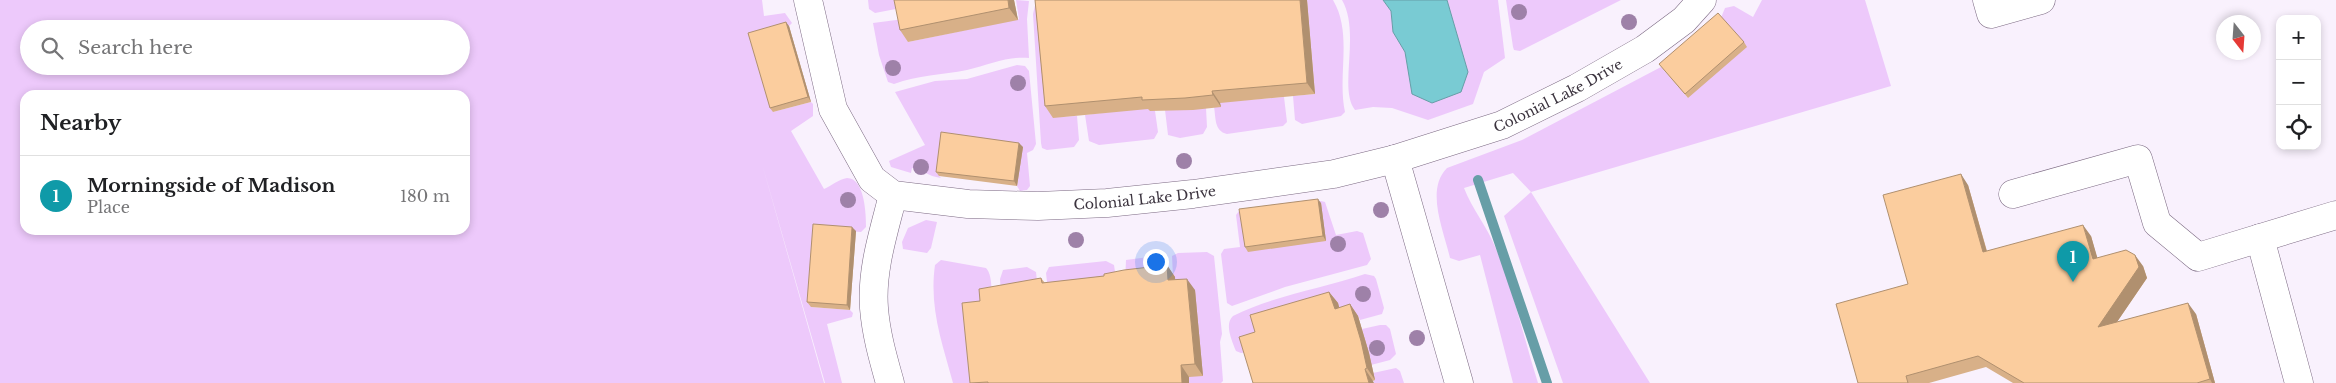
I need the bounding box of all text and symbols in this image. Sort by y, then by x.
north arrow [2216,15,2261,60]
map controls [2276,15,2321,150]
button: + [2276,15,2321,60]
search box [20,20,470,75]
icon: search [38,34,66,62]
text: Search here [78,36,193,59]
street label: Colonial Lake Drive [1491,55,1626,136]
button: − [2276,60,2321,105]
button: locate [2276,105,2321,150]
text: Nearby [40,110,121,136]
text: Morningside of Madison [87,174,335,197]
street label: Colonial Lake Drive [1073,182,1217,213]
text: 1 [53,186,59,206]
text: 180 m [400,186,450,206]
text: Place [87,197,130,217]
pin: 1 [2057,241,2089,282]
your location [1143,249,1169,275]

